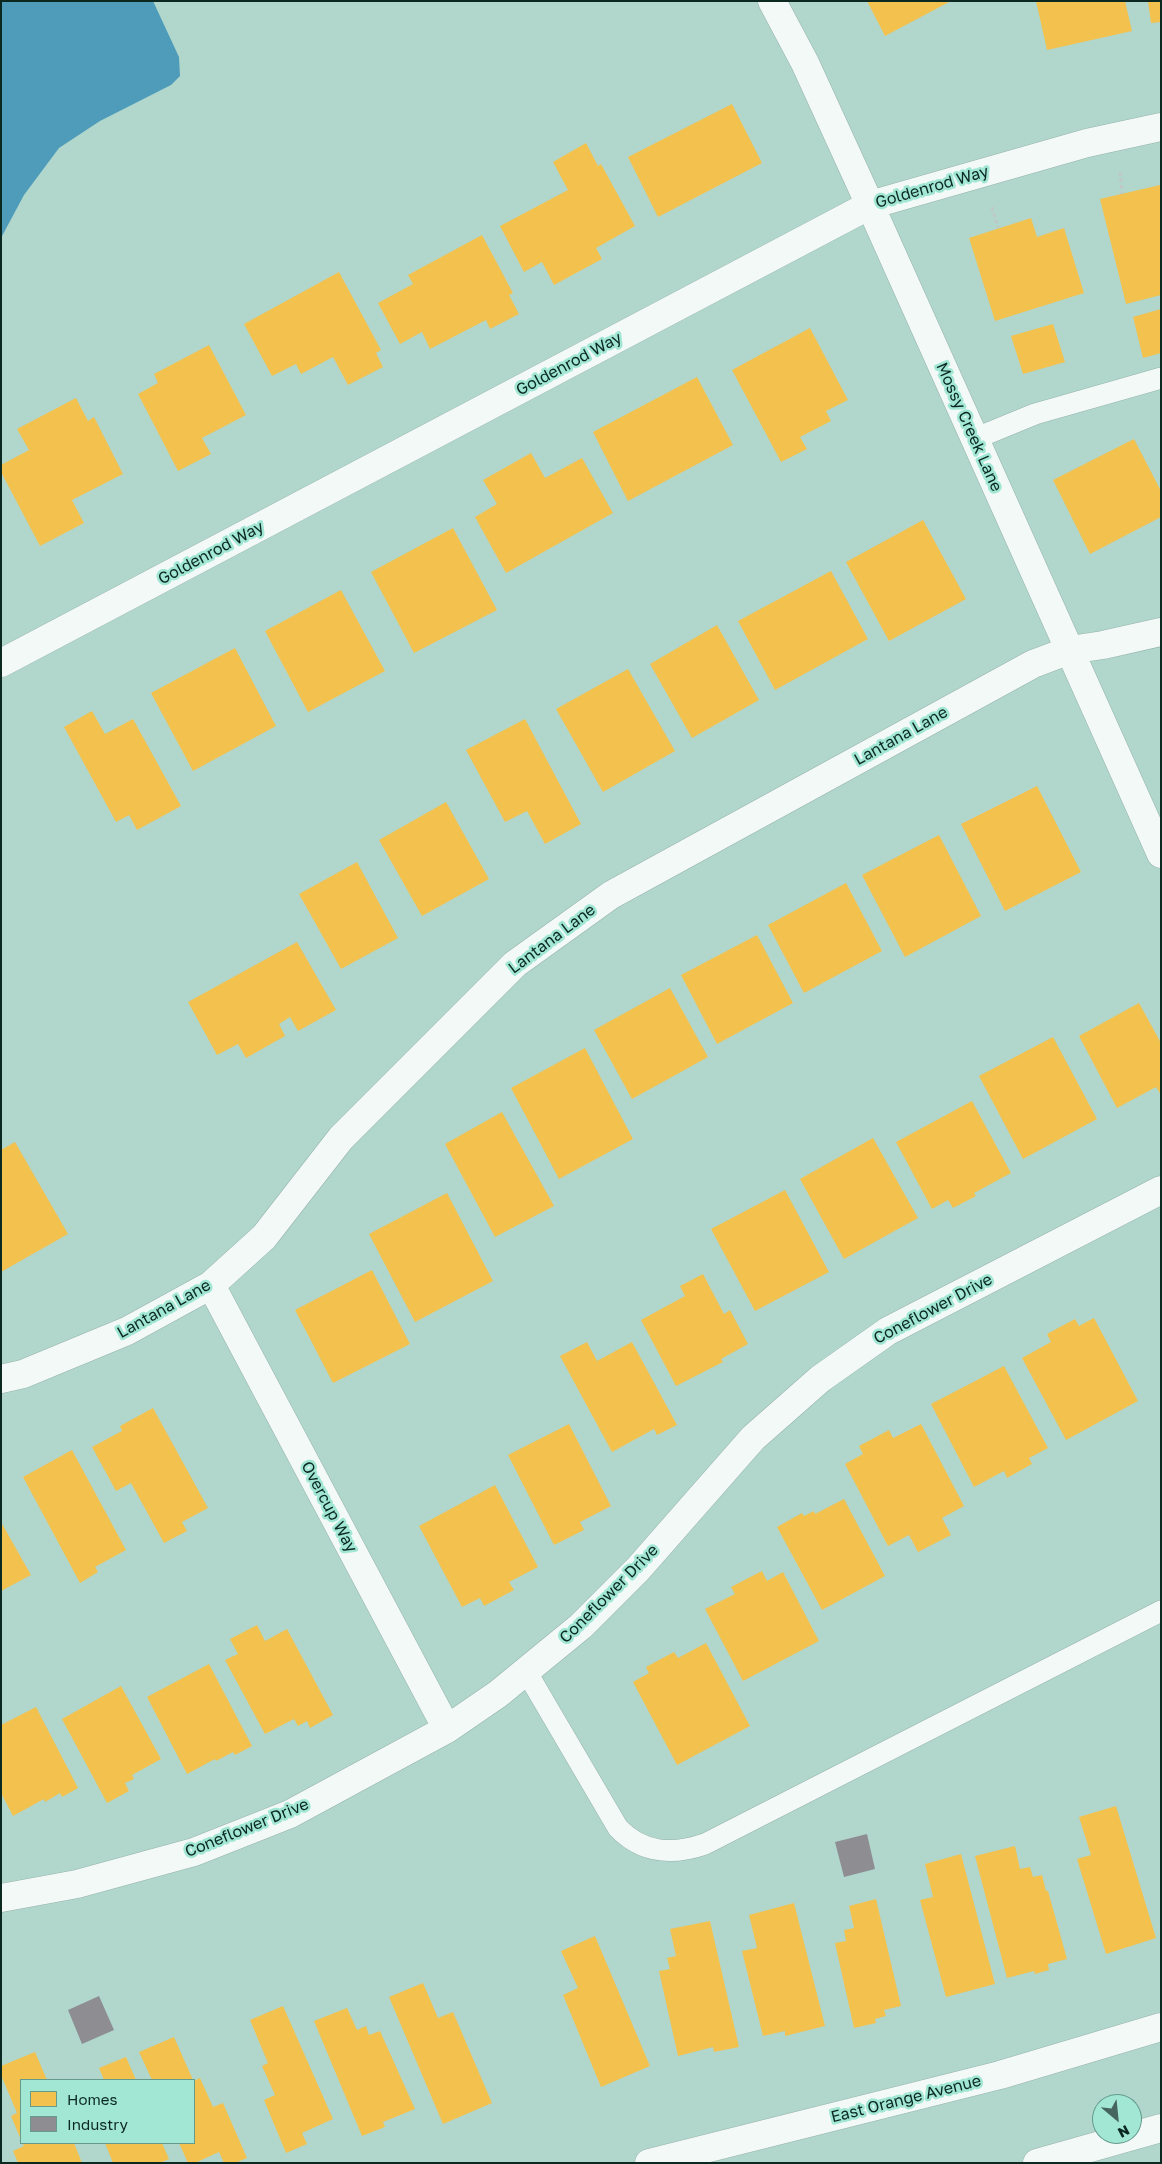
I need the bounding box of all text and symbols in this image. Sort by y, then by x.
street label: Goldenrod Way [873,162,991,212]
street label: Goldenrod Way [513,328,625,400]
street label: Mossy Creek Lane [932,359,1006,495]
street label: Goldenrod Way [155,517,267,589]
street label: Lantana Lane [851,702,951,770]
street label: Lantana Lane [505,900,599,978]
street label: Coneflower Drive [870,1270,996,1348]
street label: Lantana Lane [114,1275,214,1343]
street label: Overcup Way [297,1458,361,1556]
street label: Coneflower Drive [556,1541,662,1647]
street label: Coneflower Drive [182,1794,312,1862]
street label: East Orange Avenue [829,2071,983,2127]
legend [20,2079,195,2144]
text: Homes [67,2090,117,2108]
north arrow [1092,2094,1142,2144]
text: Industry [67,2115,128,2133]
text: N [1115,2122,1133,2142]

